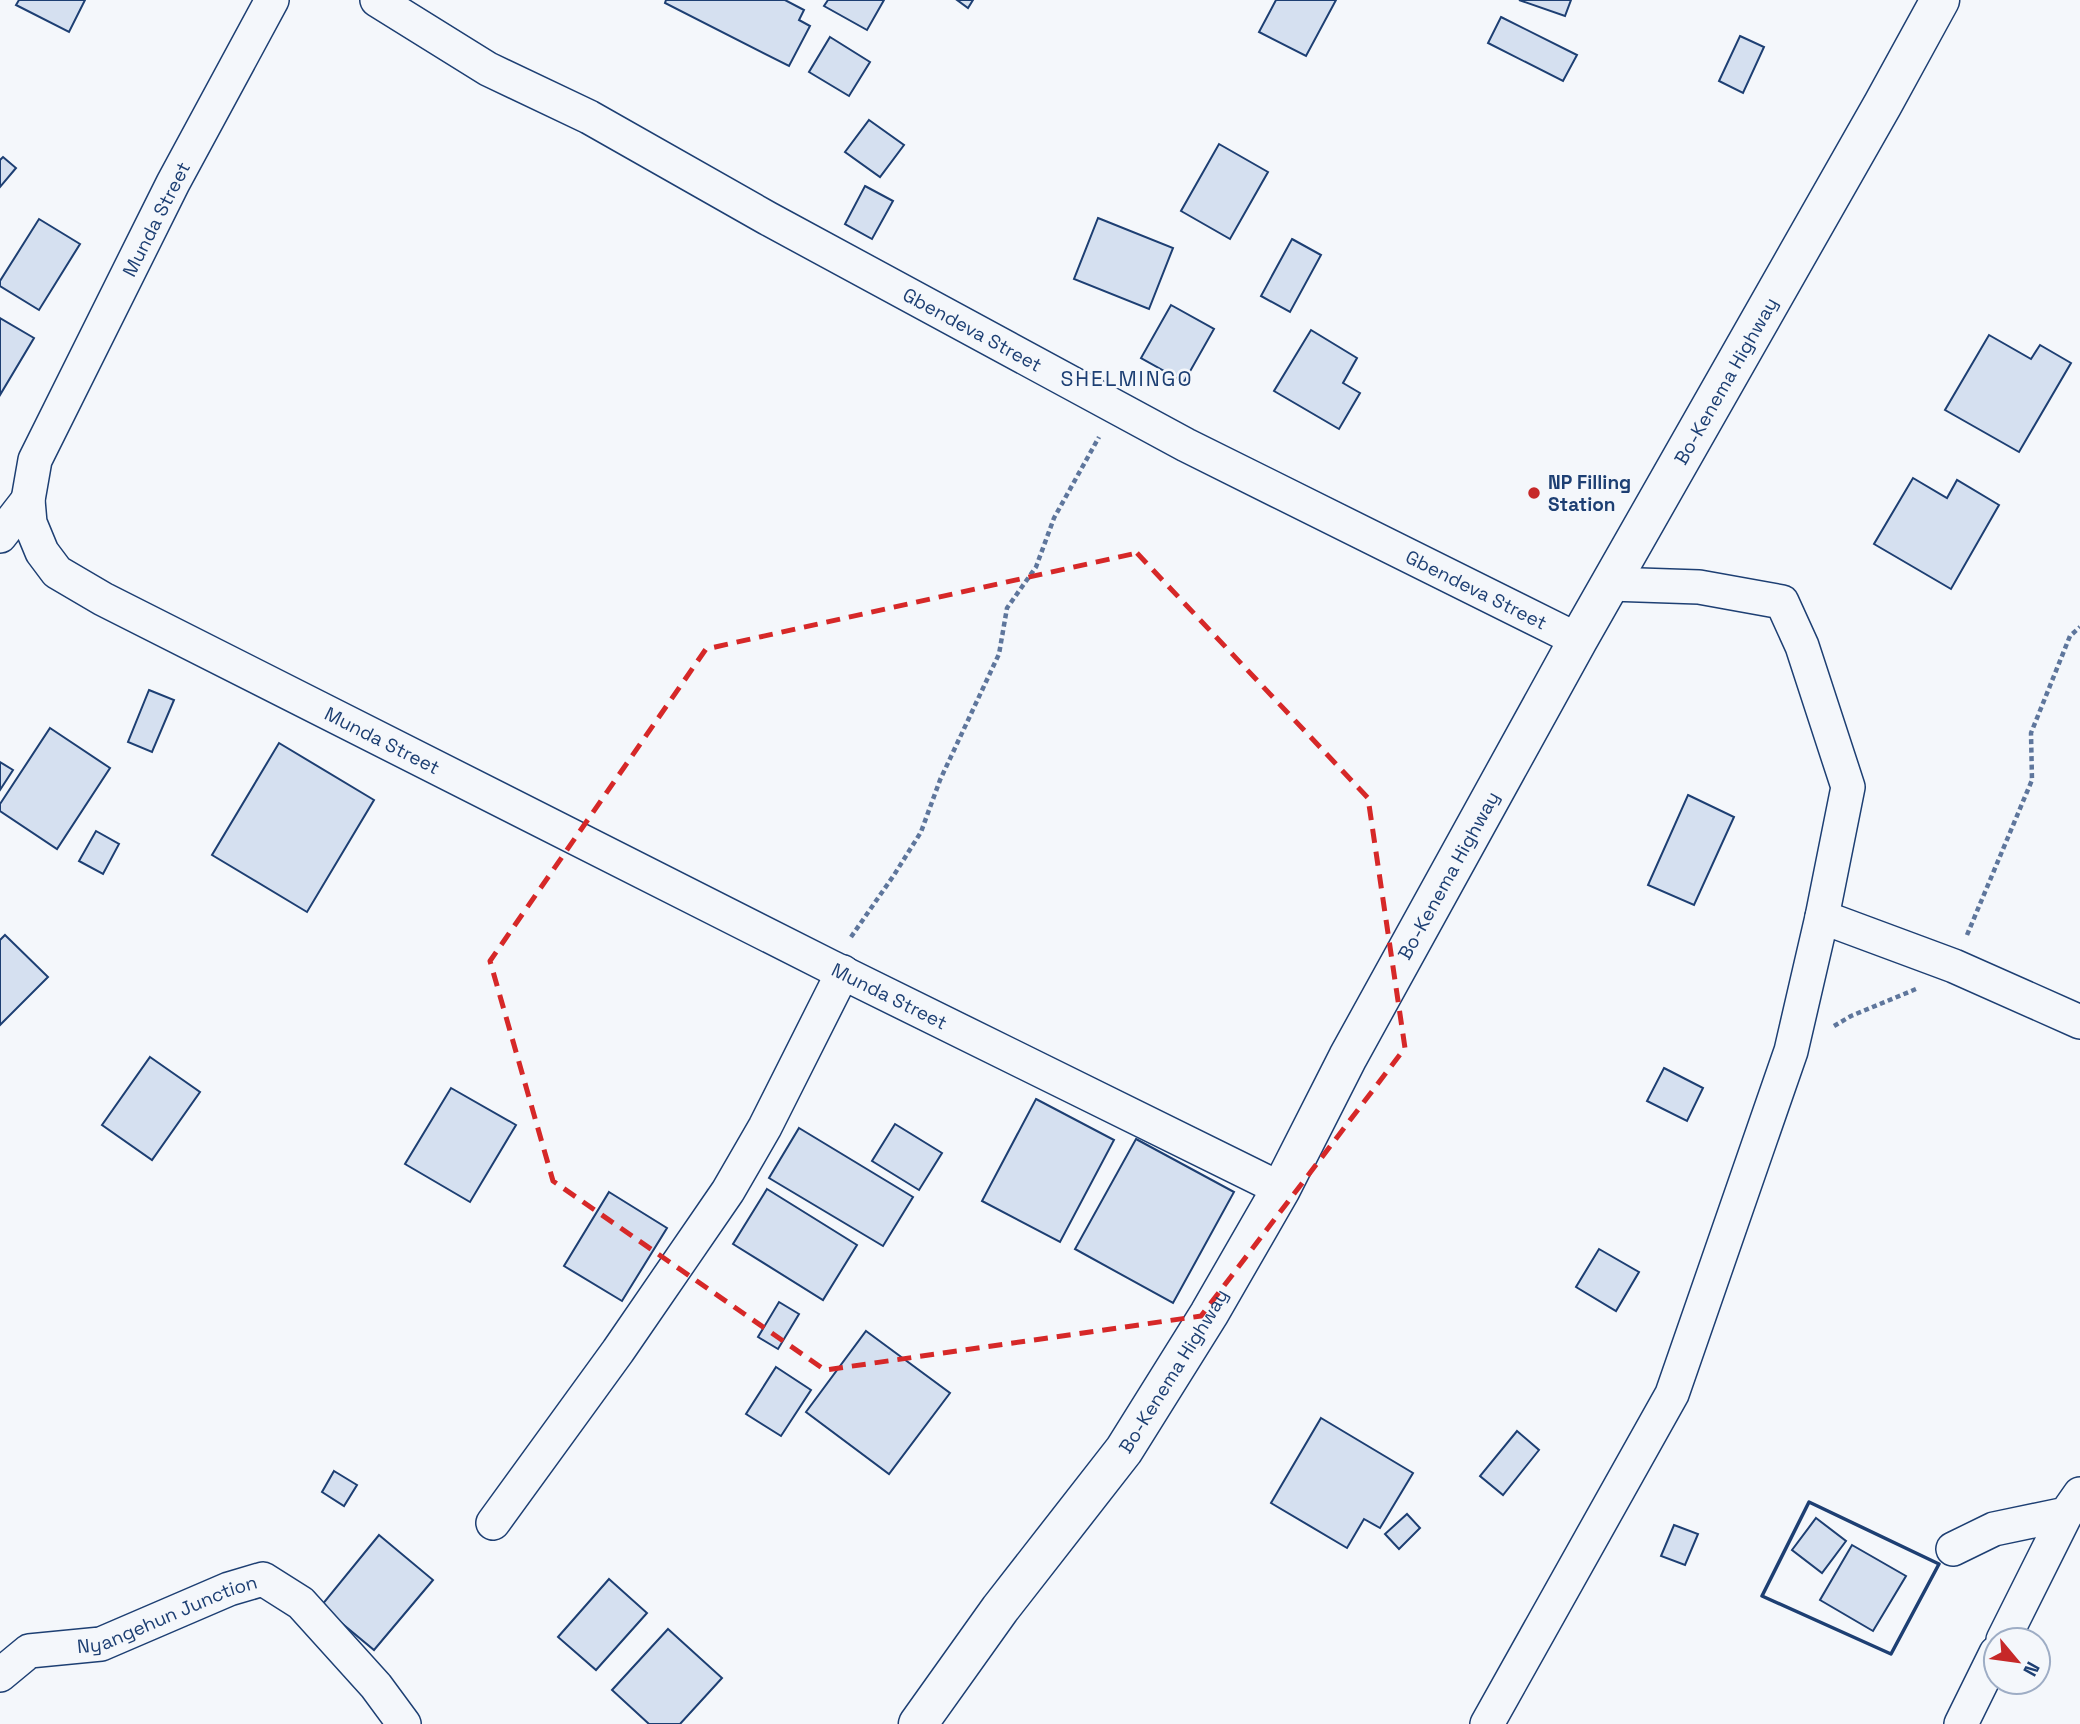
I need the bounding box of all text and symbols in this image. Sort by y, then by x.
street label: Munda Street [117,157,196,281]
street label: Gbendeva Street [898,282,1046,378]
street label: Bo-Kenema Highway [1668,293,1783,469]
district label: SHELMINGO [1060,365,1194,392]
place label: NP Filling Station [1548,470,1631,517]
marker: NP Filling Station [1526,485,1542,501]
street label: Gbendeva Street [1401,544,1551,636]
street label: Munda Street [320,701,444,780]
street label: Bo-Kenema Highway [1392,787,1505,964]
street label: Munda Street [827,957,951,1035]
street label: Bo-Kenema Highway [1113,1284,1234,1458]
street label: Nyangehun Junction [76,1569,260,1659]
north arrow [1982,1626,2052,1696]
text: N [2017,1657,2045,1681]

